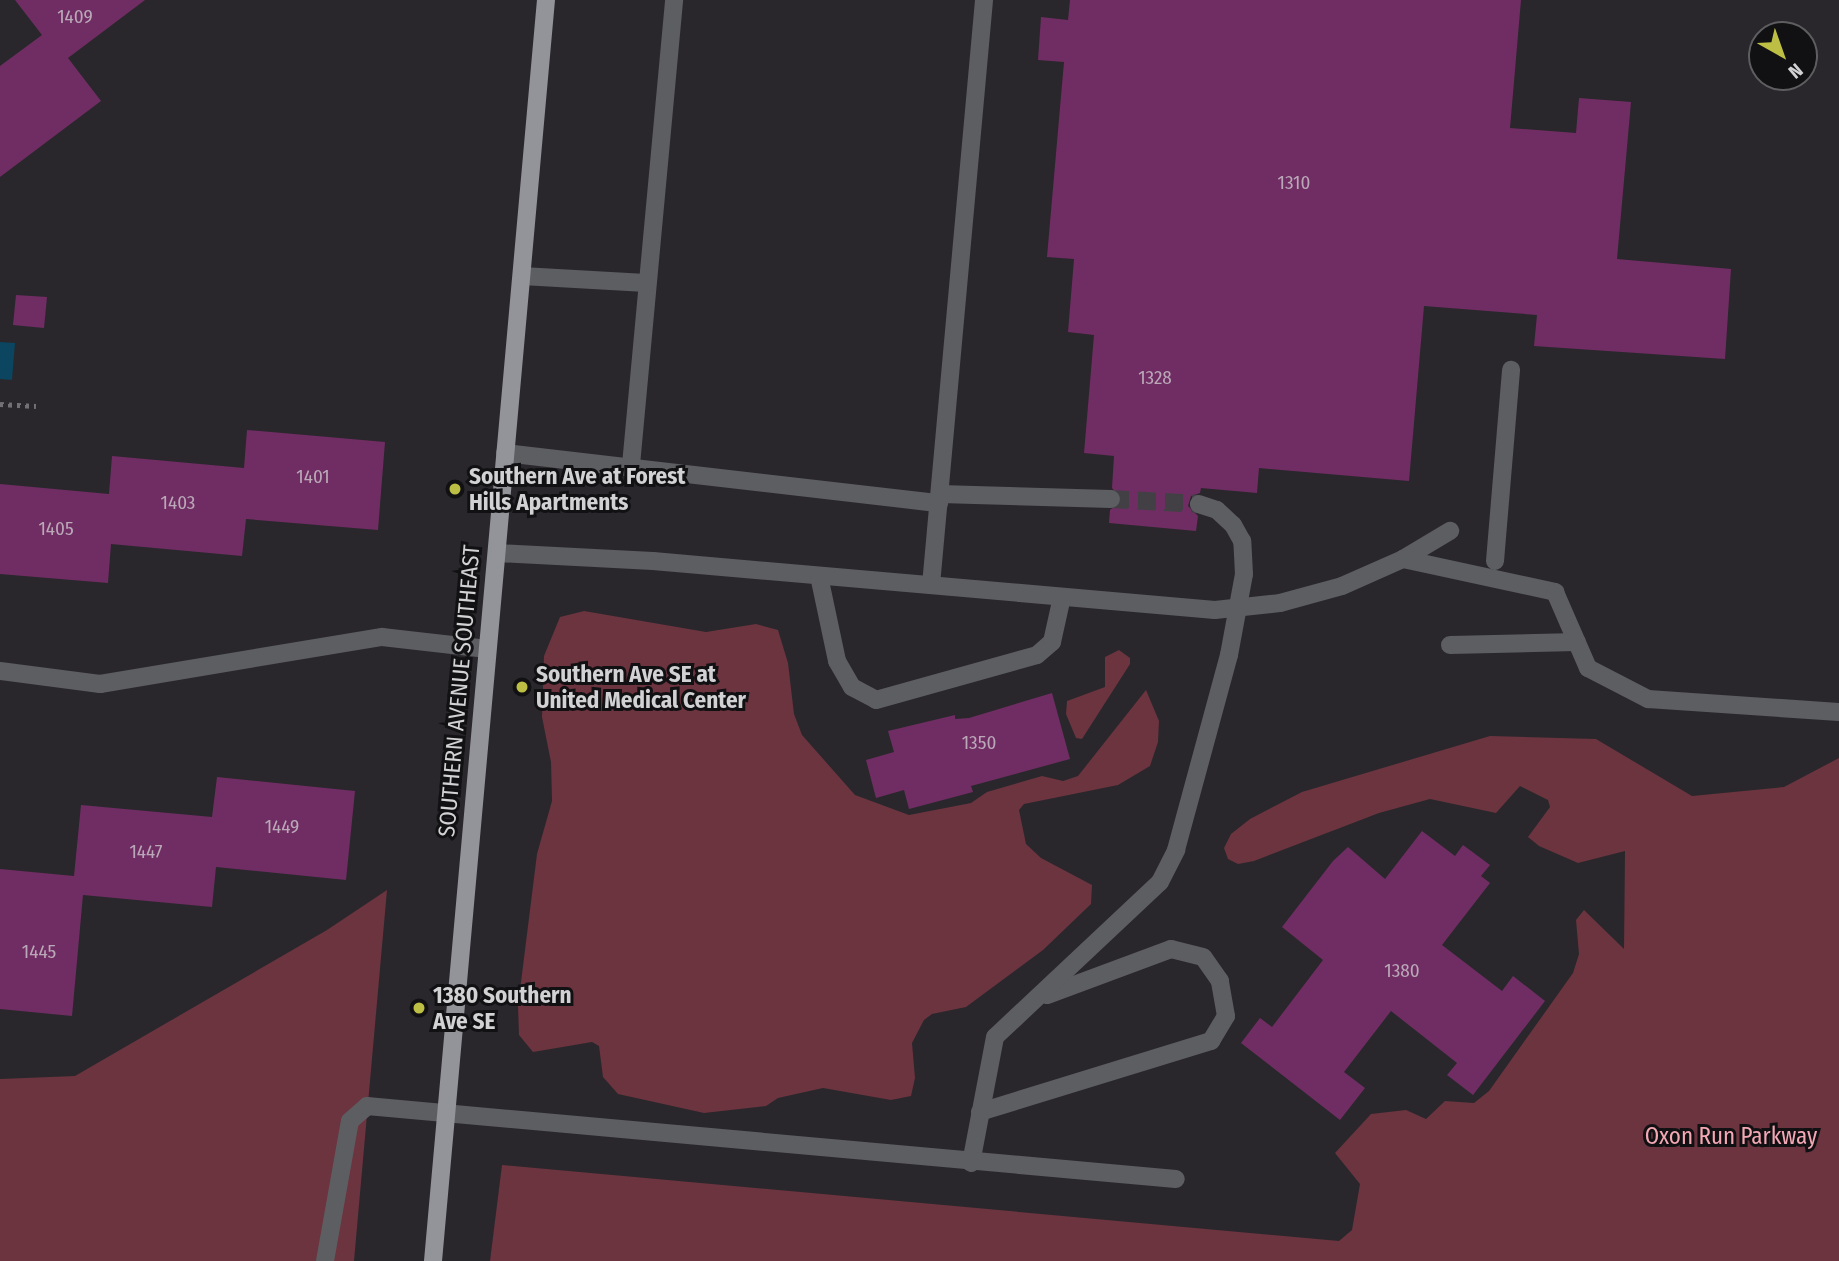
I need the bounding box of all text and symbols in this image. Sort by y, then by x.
house number: 1409 [57,6,93,28]
north arrow [1748,21,1818,91]
text: N [1784,58,1807,83]
house number: 1310 [1278,172,1310,194]
house number: 1328 [1138,367,1172,389]
place label: Southern Ave at Forest Hills Apartments [469,462,685,516]
house number: 1401 [296,466,330,488]
marker: Southern Ave at Forest Hills Apartments [447,481,463,497]
house number: 1403 [161,492,195,514]
house number: 1405 [38,518,74,540]
street label: SOUTHERN AVENUE SOUTHEAST [432,544,486,838]
place label: Southern Ave SE at United Medical Center [536,660,746,714]
marker: Southern Ave SE at United Medical Center [514,679,530,695]
house number: 1350 [962,732,996,754]
house number: 1449 [265,816,299,838]
house number: 1447 [129,841,163,863]
house number: 1445 [22,941,56,963]
house number: 1380 [1384,960,1420,982]
place label: 1380 Southern Ave SE [433,981,572,1035]
marker: 1380 Southern Ave SE [411,1000,427,1016]
park label: Oxon Run Parkway [1645,1122,1817,1150]

